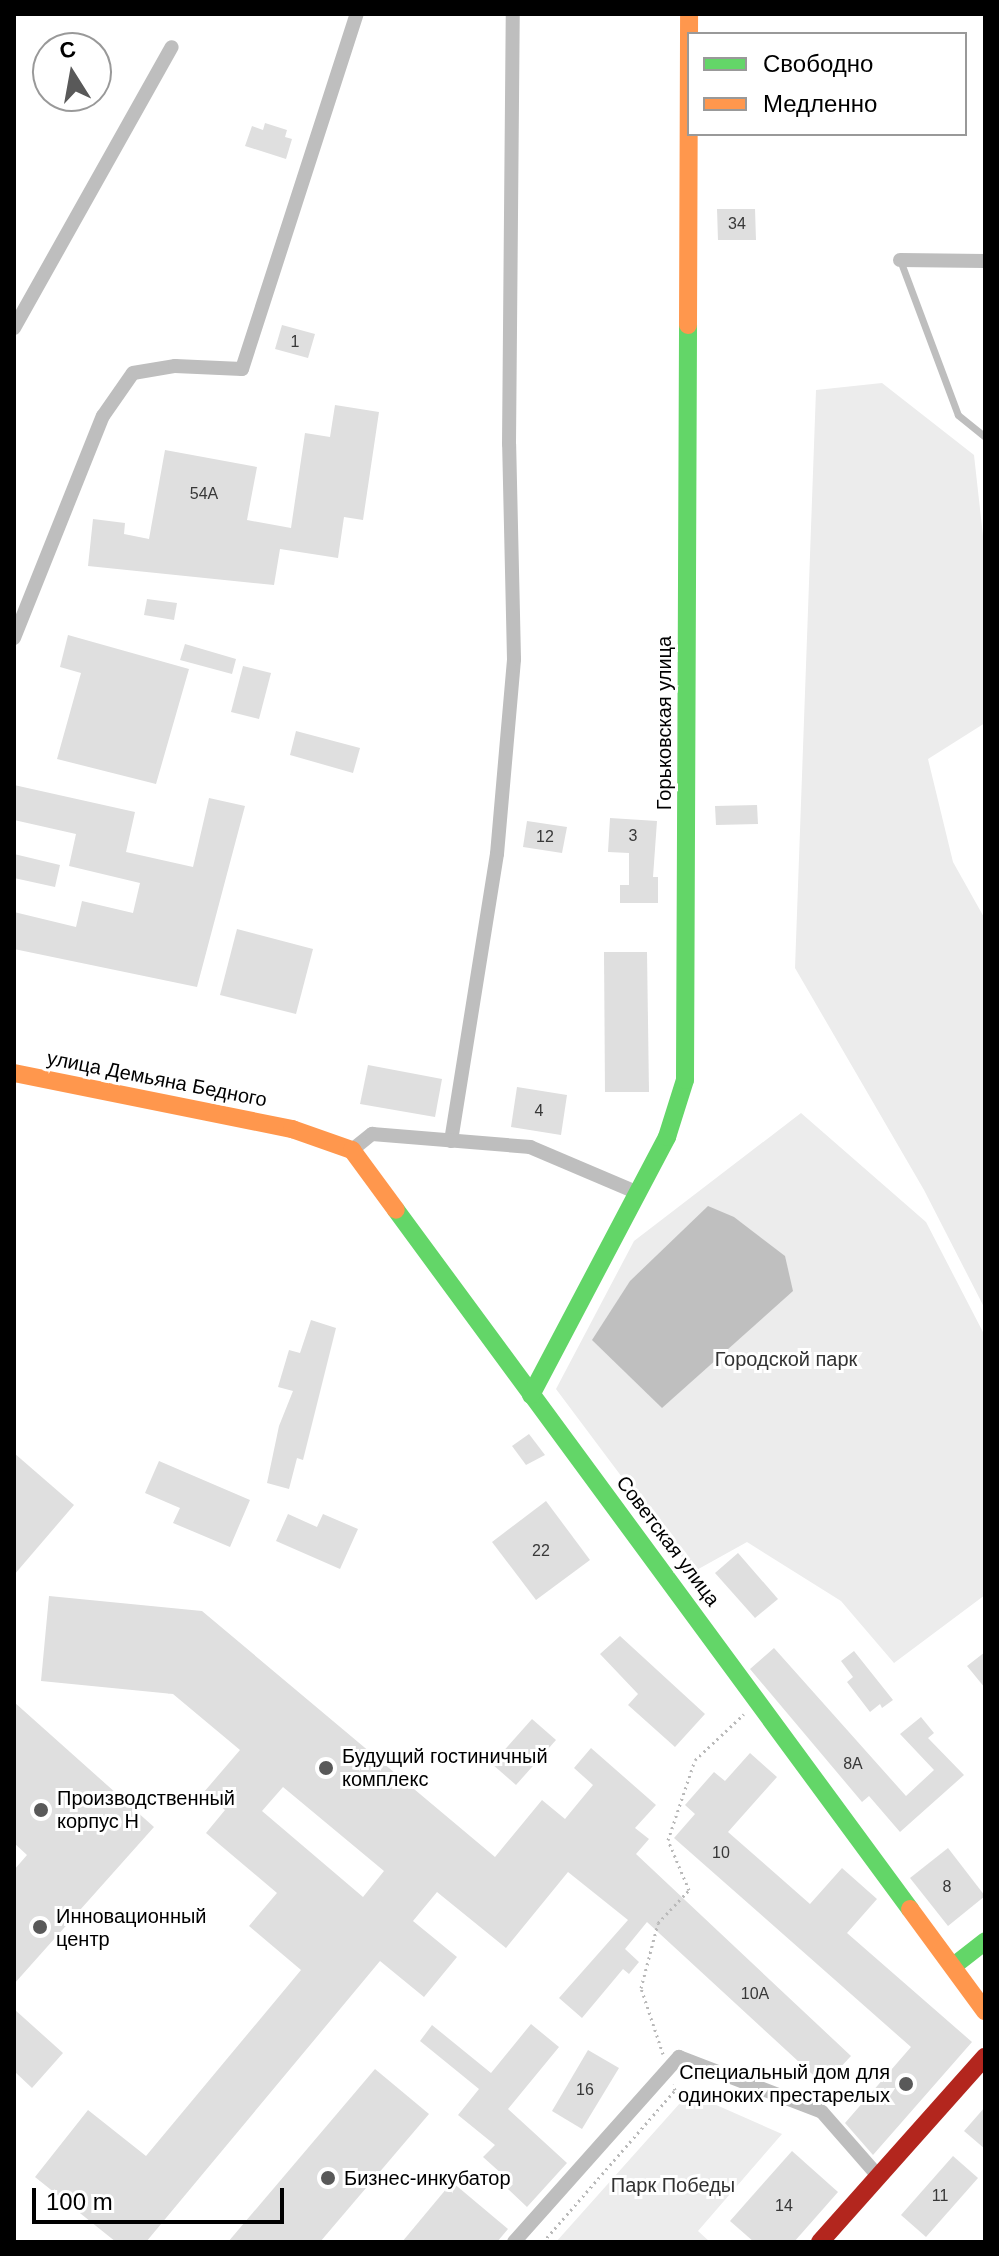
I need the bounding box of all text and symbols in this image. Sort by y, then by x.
north arrow [32,32,112,112]
legend [687,32,967,136]
text: С [58,36,78,64]
text: Свободно [763,50,873,77]
text: Медленно [763,90,877,117]
house number: 34 [728,214,746,234]
house number: 1 [291,332,299,352]
house number: 54А [190,484,218,504]
street label: Горьковская улица [652,636,676,810]
house number: 3 [629,826,637,846]
house number: 12 [536,827,554,847]
street label: улица Демьяна Бедного [45,1046,269,1112]
house number: 4 [535,1101,543,1121]
park label: Городской парк [715,1347,857,1371]
street label: Советская улица [611,1471,725,1611]
house number: 22 [532,1541,550,1561]
place label: Будущий гостиничный комплекс [342,1744,548,1791]
house number: 8А [843,1754,863,1774]
marker: Будущий гостиничный комплекс [317,1759,335,1777]
place label: Производственный корпус H [57,1786,235,1833]
marker: Производственный корпус H [32,1801,50,1819]
house number: 10 [712,1843,730,1863]
house number: 8 [943,1877,951,1897]
place label: Инновационный центр [56,1904,206,1951]
marker: Инновационный центр [31,1918,49,1936]
house number: 10А [741,1984,769,2004]
place label: Специальный дом для одиноких престарелых [678,2060,890,2107]
marker: Специальный дом для одиноких престарелых [897,2075,915,2093]
house number: 16 [576,2080,594,2100]
place label: Бизнес-инкубатор [344,2166,511,2190]
marker: Бизнес-инкубатор [319,2169,337,2187]
scale bar [36,2172,288,2222]
park label: Парк Победы [611,2173,735,2197]
house number: 11 [932,2186,948,2206]
text: 100 m [46,2188,113,2215]
house number: 14 [775,2196,793,2216]

